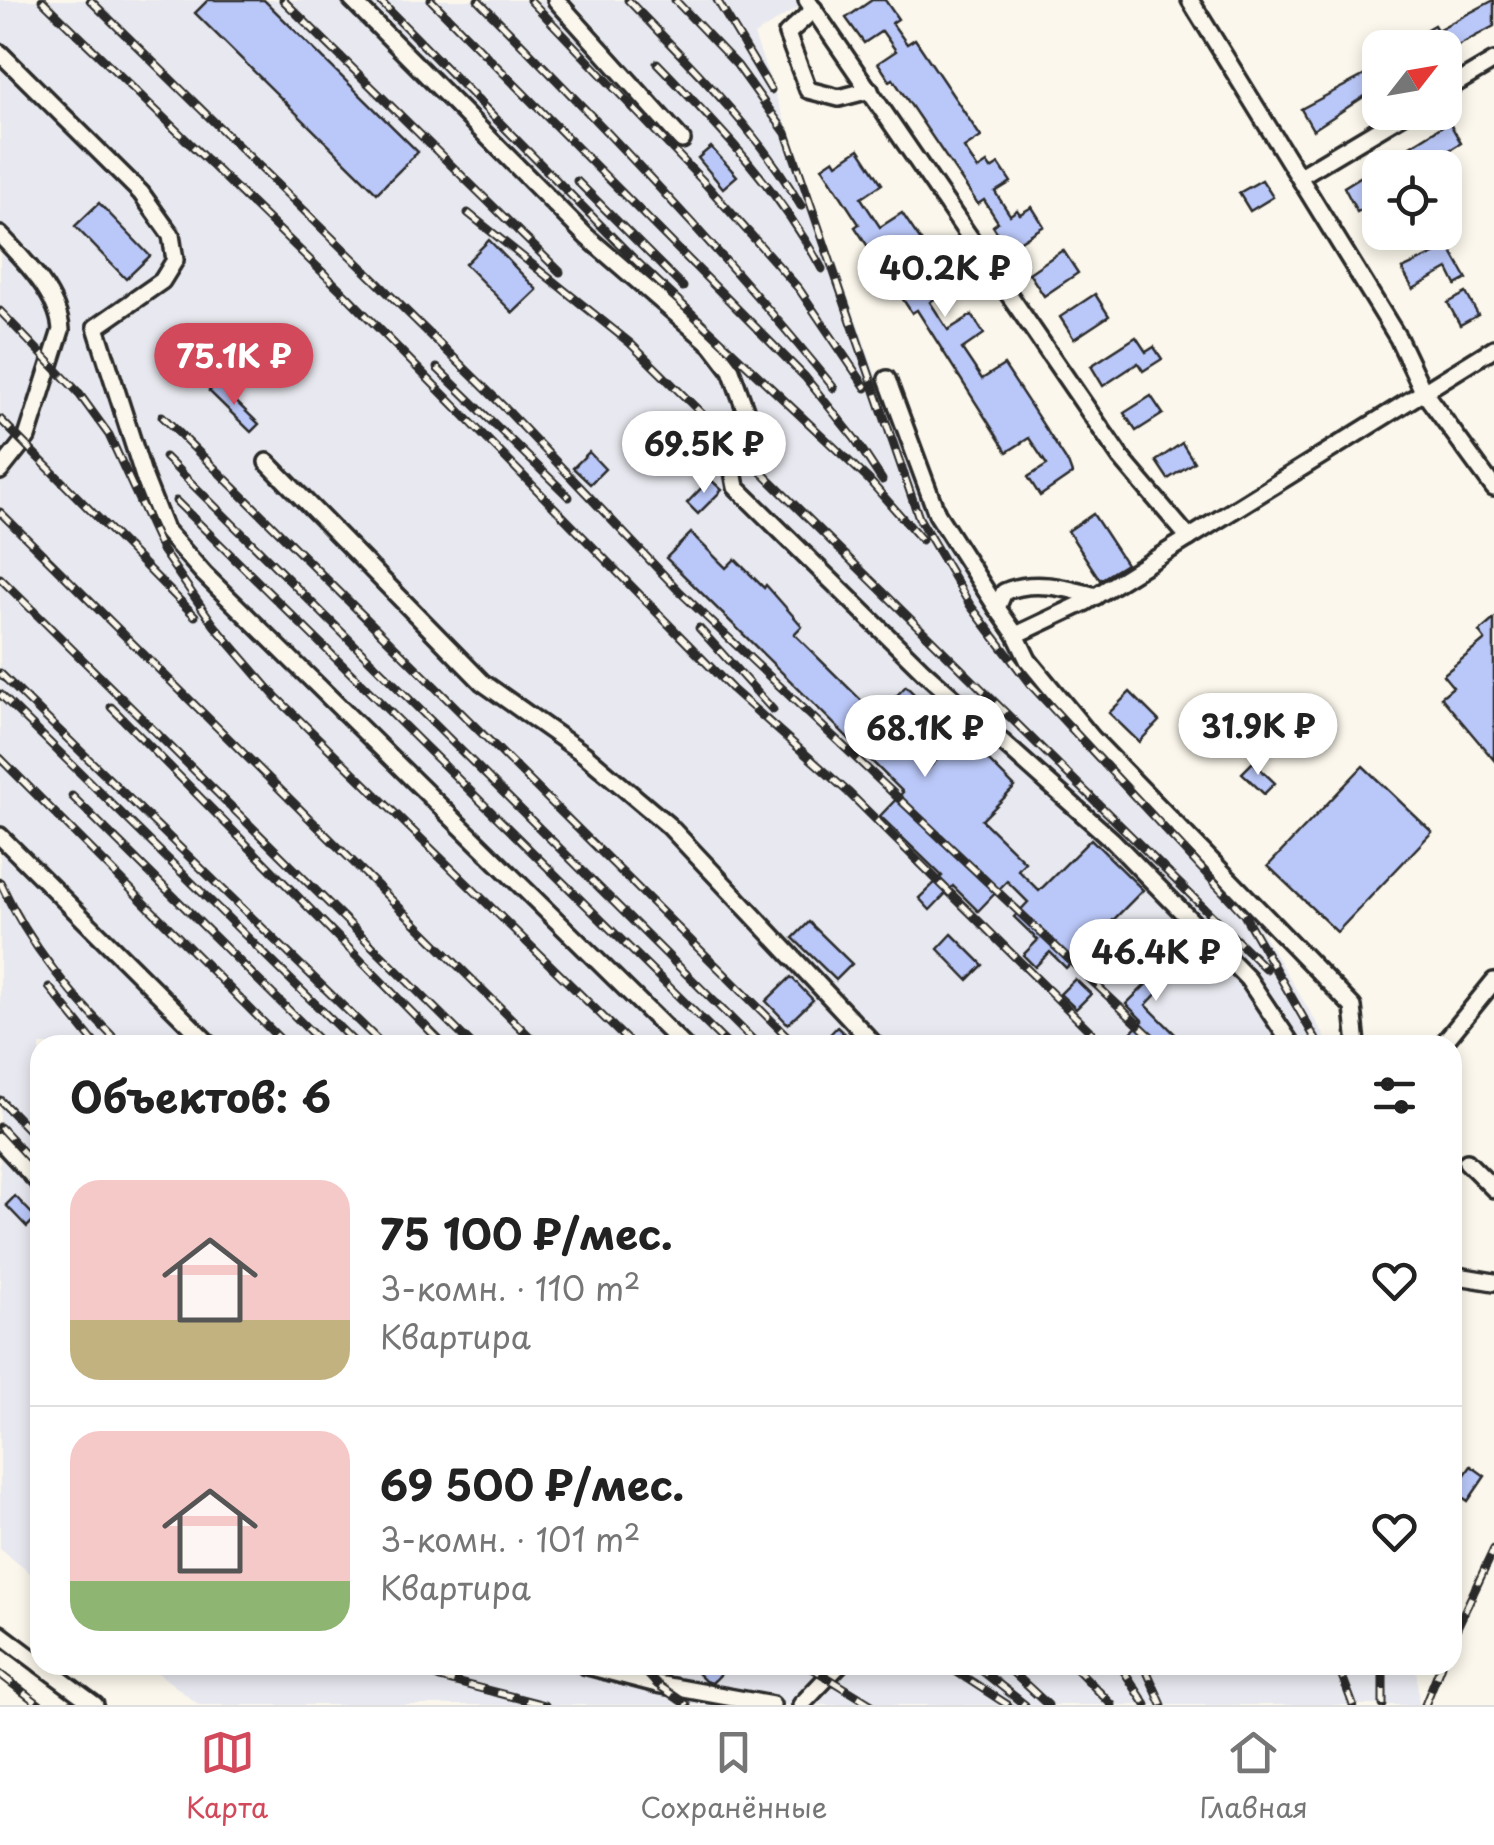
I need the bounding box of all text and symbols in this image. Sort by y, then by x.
north arrow [1362,30,1462,130]
map controls [1362,30,1462,250]
button: locate [1362,150,1462,250]
pin: 40.2K ₽ [853,235,1037,320]
text: 40.2K ₽ [879,243,1011,291]
pin: 75.1K ₽ [142,323,326,408]
text: 75.1K ₽ [176,331,292,379]
pin: 69.5K ₽ [612,411,796,496]
text: 69.5K ₽ [644,419,764,467]
pin: 31.9K ₽ [1166,693,1350,778]
pin: 68.1K ₽ [833,695,1017,780]
text: 31.9K ₽ [1200,701,1316,749]
text: 68.1K ₽ [866,703,984,751]
pin: 46.4K ₽ [1064,919,1248,1004]
text: 46.4K ₽ [1091,927,1221,975]
text: Объектов: 6 [70,1064,331,1127]
icon: filters [1367,1068,1422,1123]
text: 75 100 ₽/мес. [380,1201,673,1264]
icon: home [150,1220,270,1340]
icon: heart [1367,1253,1422,1308]
text: 3-комн. · 110 m² [380,1264,640,1312]
text: Квартира [380,1312,531,1360]
text: 69 500 ₽/мес. [380,1452,684,1515]
icon: home [150,1471,270,1591]
icon: heart [1367,1504,1422,1559]
text: 3-комн. · 101 m² [380,1515,640,1563]
text: Квартира [380,1563,531,1611]
tab: Карта [186,1725,268,1828]
tab: Сохранённые [640,1725,827,1828]
tab: Главная [1200,1725,1308,1828]

